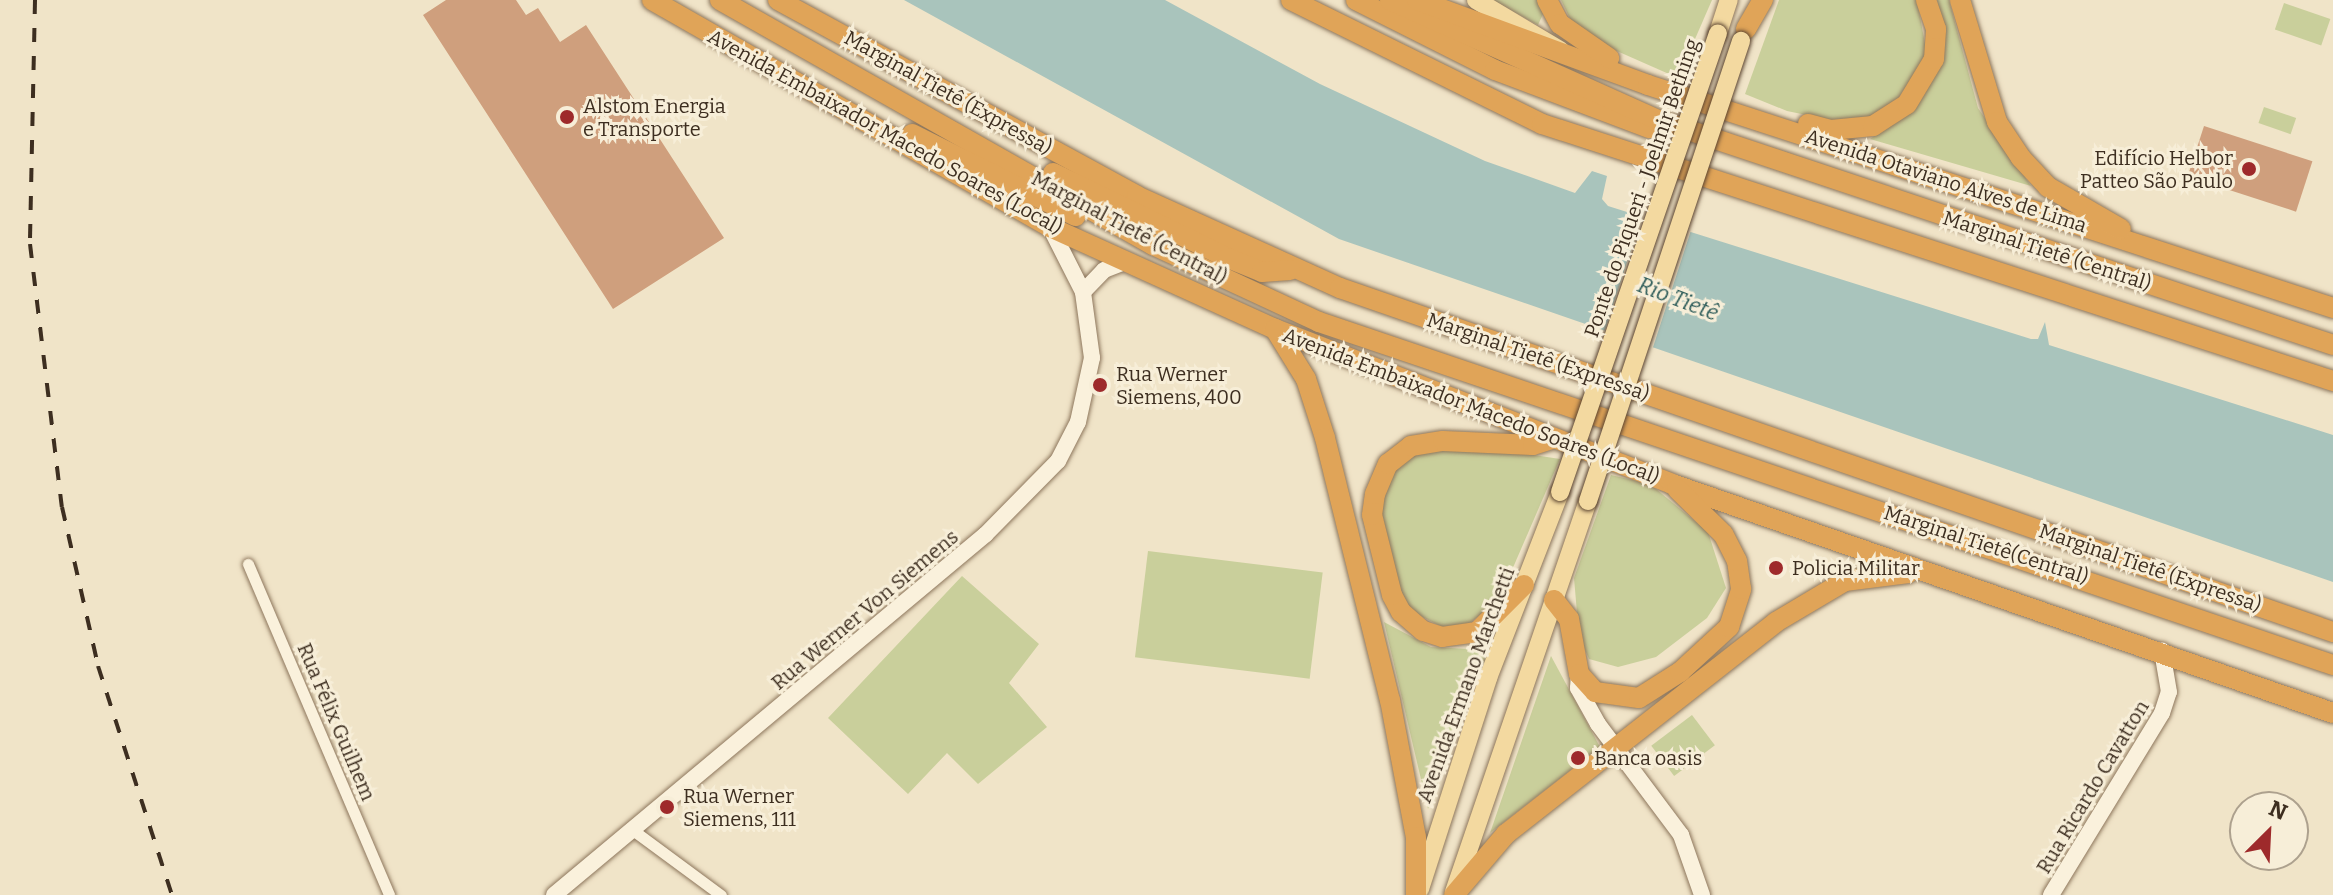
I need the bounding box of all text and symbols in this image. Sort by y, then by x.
street label: Avenida Embaixador Macedo Soares (Local) [704,24,1066,240]
street label: Marginal Tietê (Expressa) [840,26,1056,160]
street label: Ponte do Piqueri - Joelmir Bething [1579,35,1705,341]
place label: Alstom Energia e Transporte [583,94,726,141]
marker: Alstom Energia e Transporte [558,108,576,126]
street label: Avenida Otaviano Alves de Lima [1802,124,2090,238]
place label: Edifício Helbor Patteo São Paulo [2080,146,2233,193]
marker: Edifício Helbor Patteo São Paulo [2240,160,2258,178]
street label: Marginal Tietê (Central) [1027,166,1231,290]
street label: Marginal Tietê (Central) [1940,206,2154,296]
water label: Rio Tietê [1634,272,1722,326]
street label: Marginal Tietê (Expressa) [1424,308,1652,406]
street label: Avenida Embaixador Macedo Soares (Local) [1279,323,1663,489]
place label: Rua Werner Siemens, 400 [1116,362,1242,409]
marker: Rua Werner Siemens, 400 [1091,376,1109,394]
street label: Marginal Tietê(Central) [1881,501,2091,589]
street label: Marginal Tietê (Expressa) [2036,519,2264,617]
street label: Rua Werner Von Siemens [767,525,963,695]
place label: Policia Militar [1792,556,1920,580]
marker: Policia Militar [1767,559,1785,577]
street label: Avenida Ermano Marchetti [1412,564,1520,806]
street label: Rua Félix Guilhem [292,640,380,804]
street label: Rua Ricardo Cavatton [2032,696,2154,878]
place label: Banca oasis [1594,746,1702,770]
marker: Banca oasis [1569,749,1587,767]
place label: Rua Werner Siemens, 111 [683,784,796,831]
north arrow [2229,791,2309,871]
text: N [2265,795,2291,826]
marker: Rua Werner Siemens, 111 [658,798,676,816]

